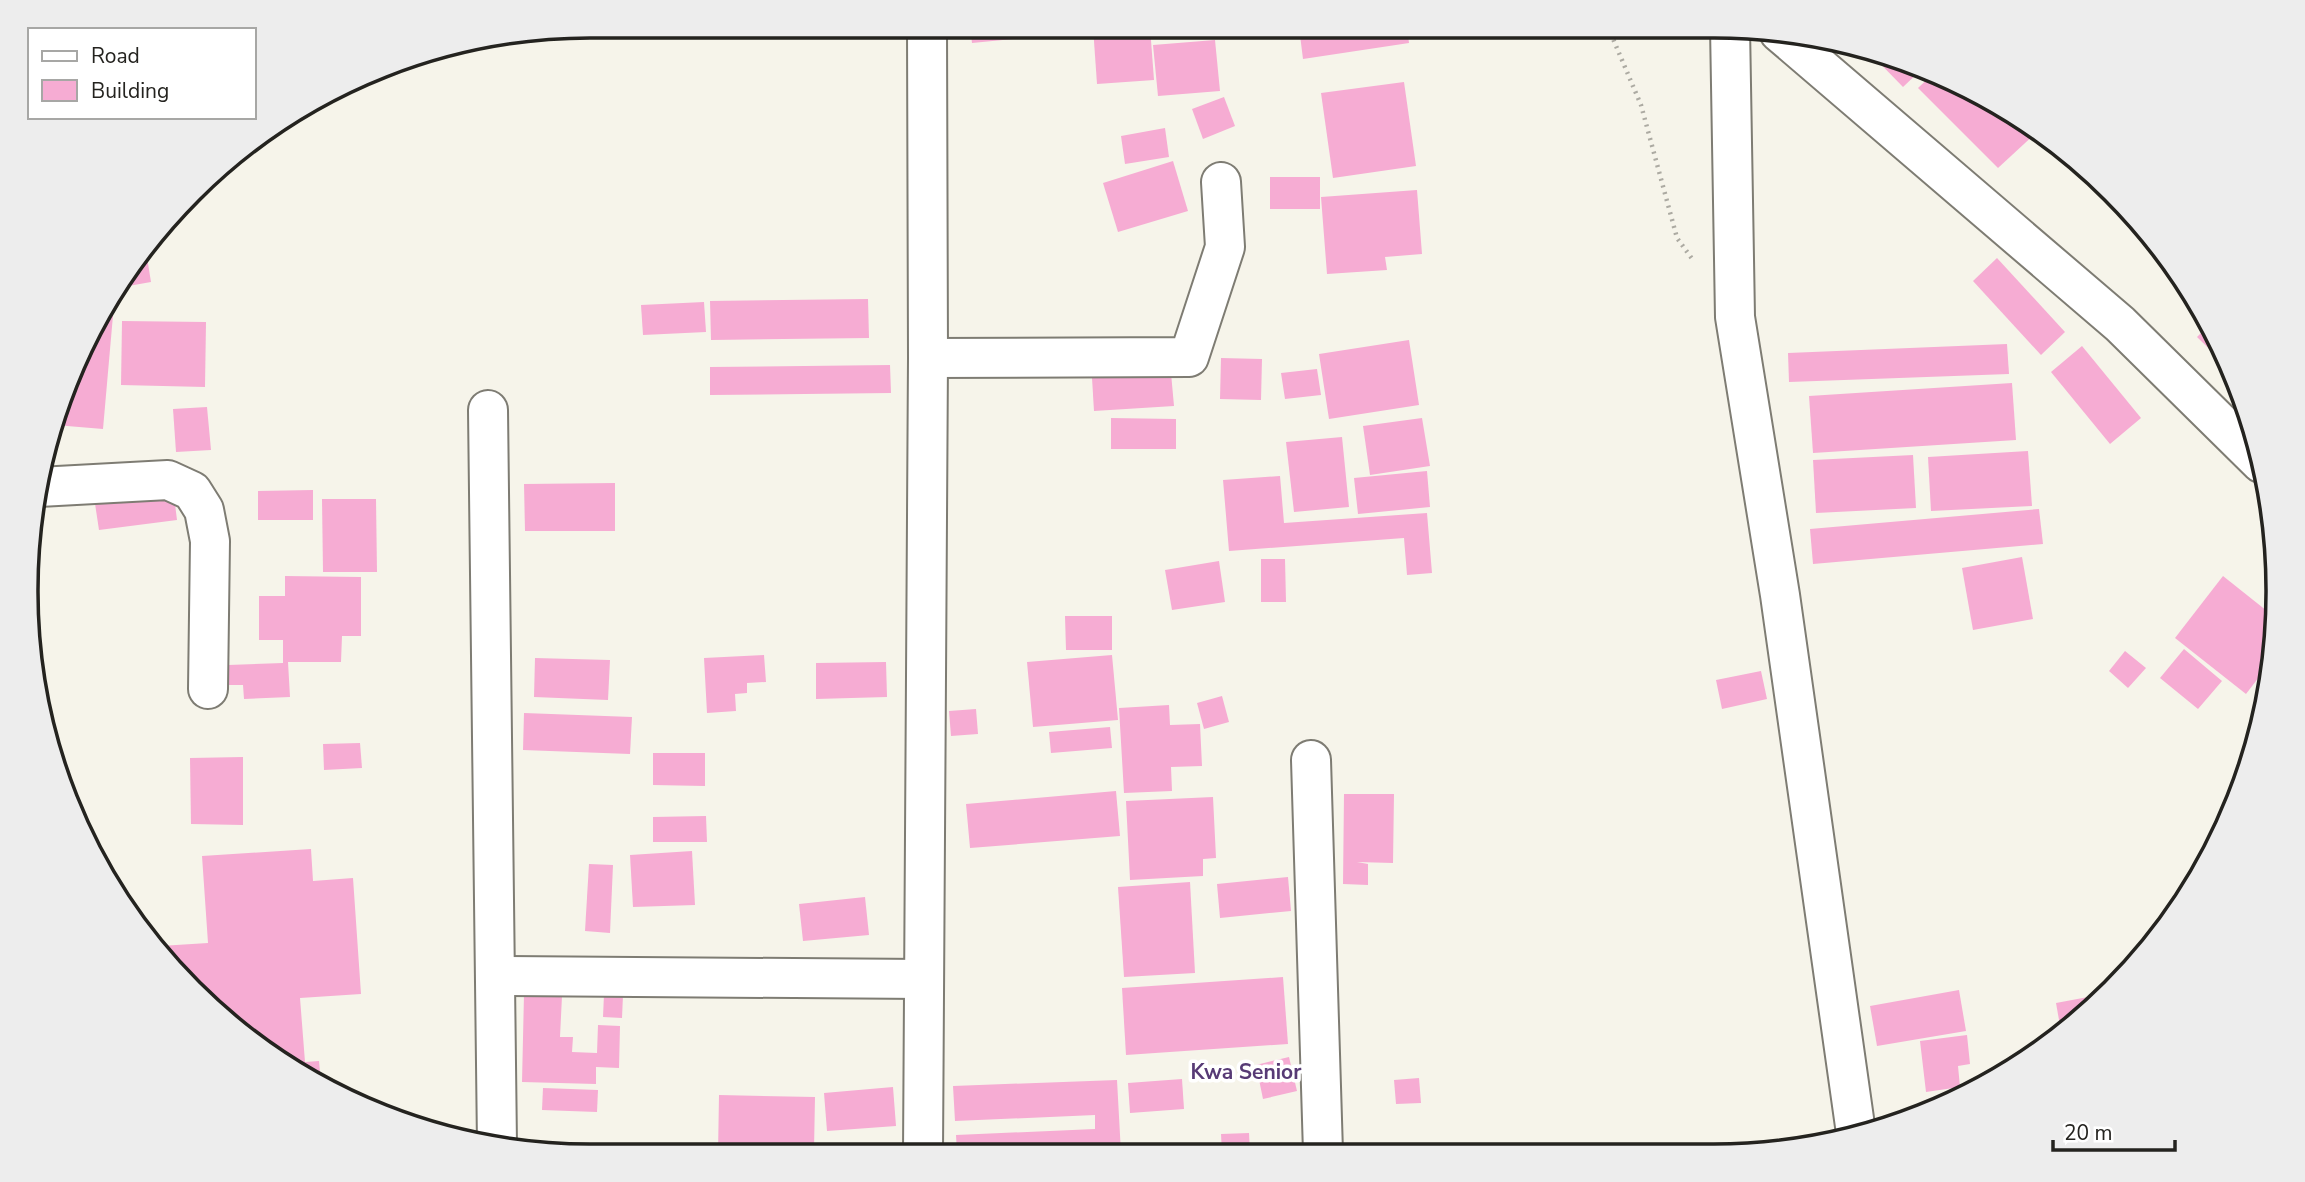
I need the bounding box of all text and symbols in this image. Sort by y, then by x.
legend [28,28,256,119]
text: Road [91,42,140,70]
text: Building [91,77,169,105]
district label: Kwa Senior [1191,1058,1302,1086]
scale bar [2053,1108,2176,1152]
text: 20 m [2064,1119,2113,1147]

